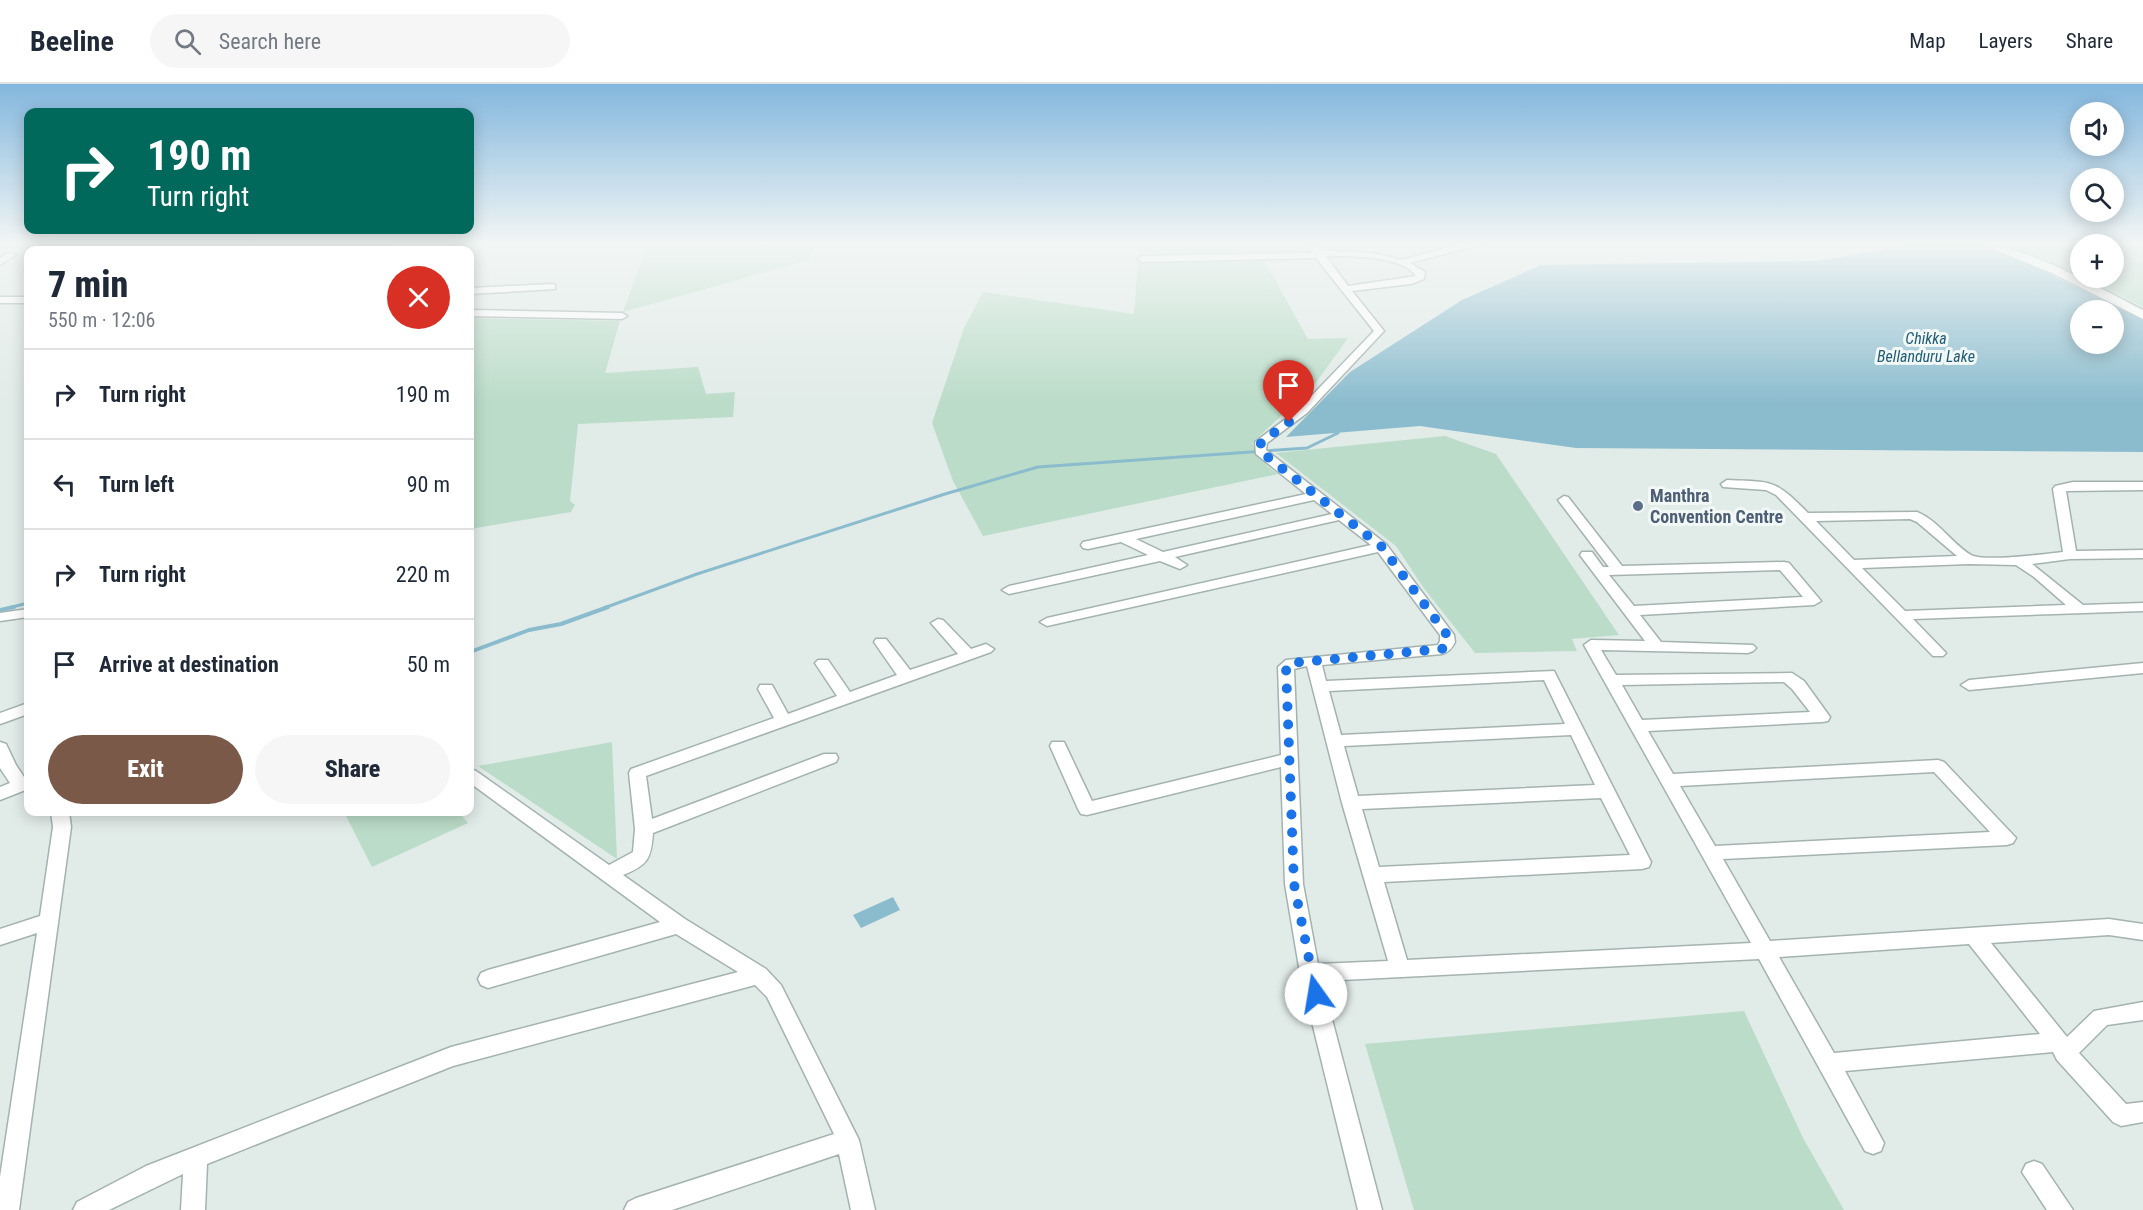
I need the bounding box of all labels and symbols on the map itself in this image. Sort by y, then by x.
water label: Chikka Bellanduru Lake [1877,329,1975,366]
pin [1263,360,1314,422]
place label: Manthra Convention Centre [1650,485,1784,527]
marker: Manthra Convention Centre [1631,499,1645,513]
position arrow [1284,962,1348,1026]

